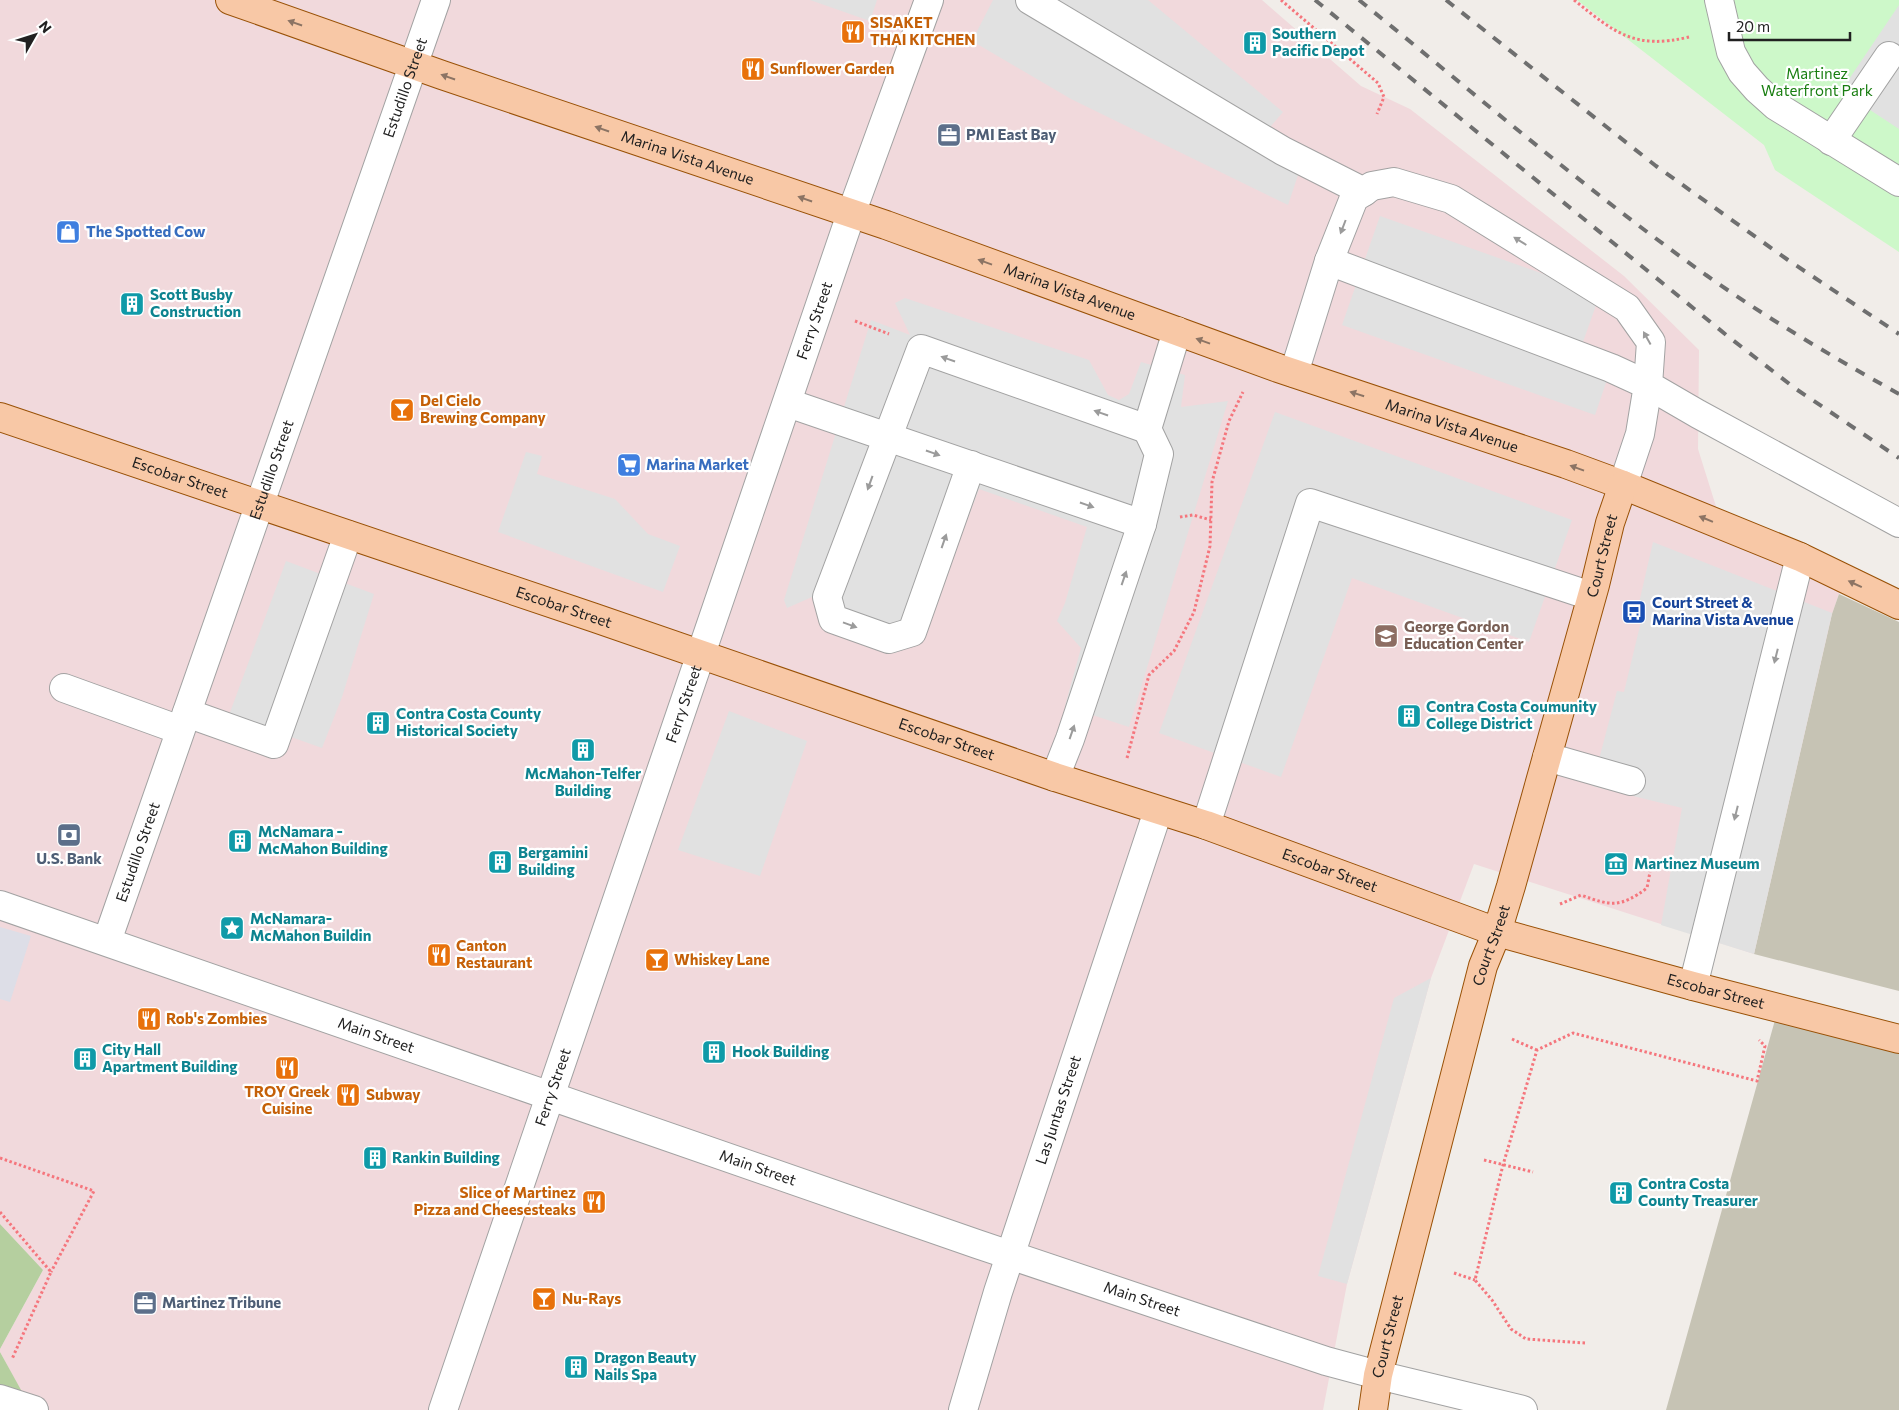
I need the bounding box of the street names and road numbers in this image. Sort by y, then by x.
street label: Estudillo Street [379,35,430,140]
street label: Marina Vista Avenue [619,126,757,188]
street label: Marina Vista Avenue [1002,259,1139,323]
street label: Ferry Street [792,279,835,362]
street label: Marina Vista Avenue [1383,394,1521,456]
street label: Estudillo Street [245,417,297,522]
street label: Escobar Street [130,452,231,501]
street label: Court Street [1582,511,1620,599]
street label: Escobar Street [514,582,614,631]
street label: Ferry Street [661,662,705,745]
street label: Escobar Street [897,714,997,763]
street label: Estudillo Street [111,800,163,904]
street label: Escobar Street [1280,844,1380,895]
street label: Court Street [1468,902,1513,988]
street label: Escobar Street [1665,969,1767,1012]
street label: Main Street [336,1013,417,1056]
street label: Ferry Street [531,1046,574,1128]
street label: Las Juntas Street [1031,1053,1084,1166]
street label: Main Street [717,1145,799,1189]
street label: Main Street [1101,1277,1183,1320]
street label: Court Street [1368,1293,1406,1380]

